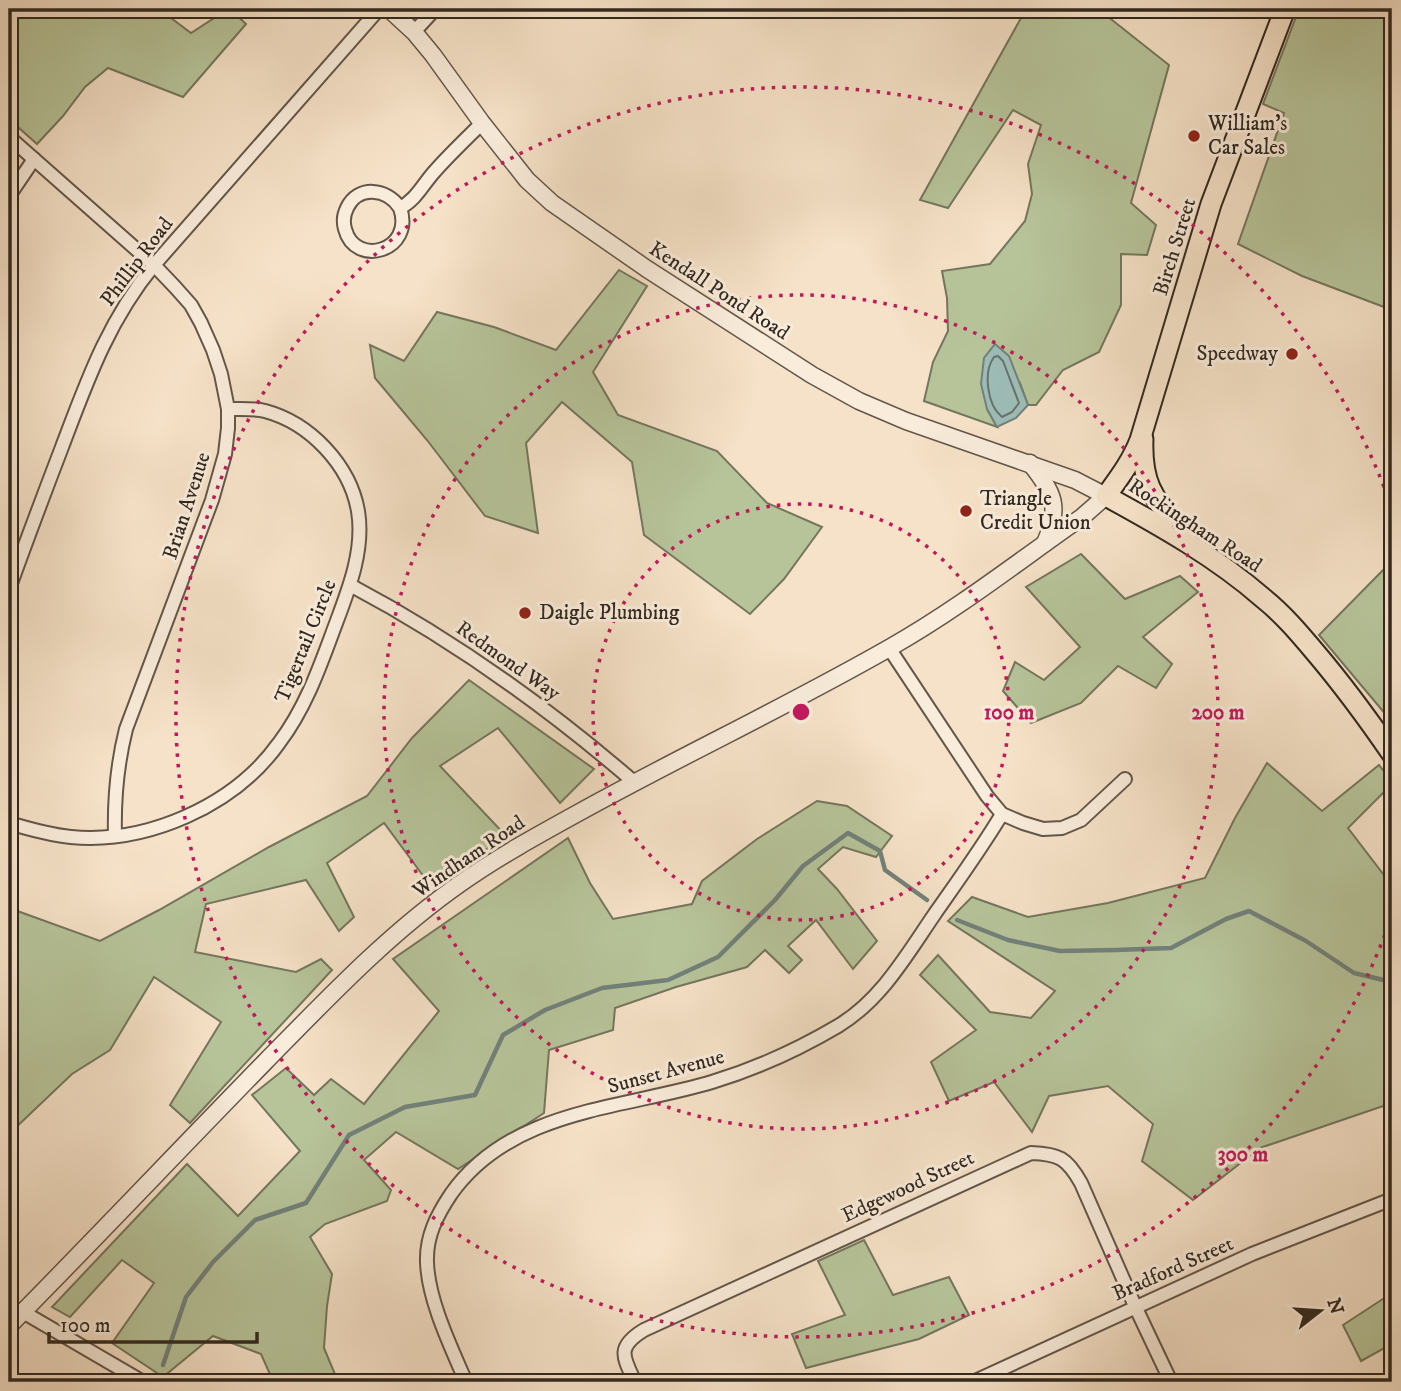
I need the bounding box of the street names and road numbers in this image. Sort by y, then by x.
street label: Birch Street [1148,195,1202,299]
street label: Phillip Road [95,212,179,312]
street label: Kendall Pond Road [644,236,794,346]
street label: Brian Avenue [157,449,217,563]
street label: Rockingham Road [1123,473,1267,579]
street label: Tigertail Circle [269,575,343,707]
street label: Redmond Way [451,615,566,707]
street label: Windham Road [407,810,530,905]
street label: Sunset Avenue [605,1044,727,1100]
street label: Edgewood Street [838,1145,978,1229]
street label: Bradford Street [1109,1231,1238,1307]

